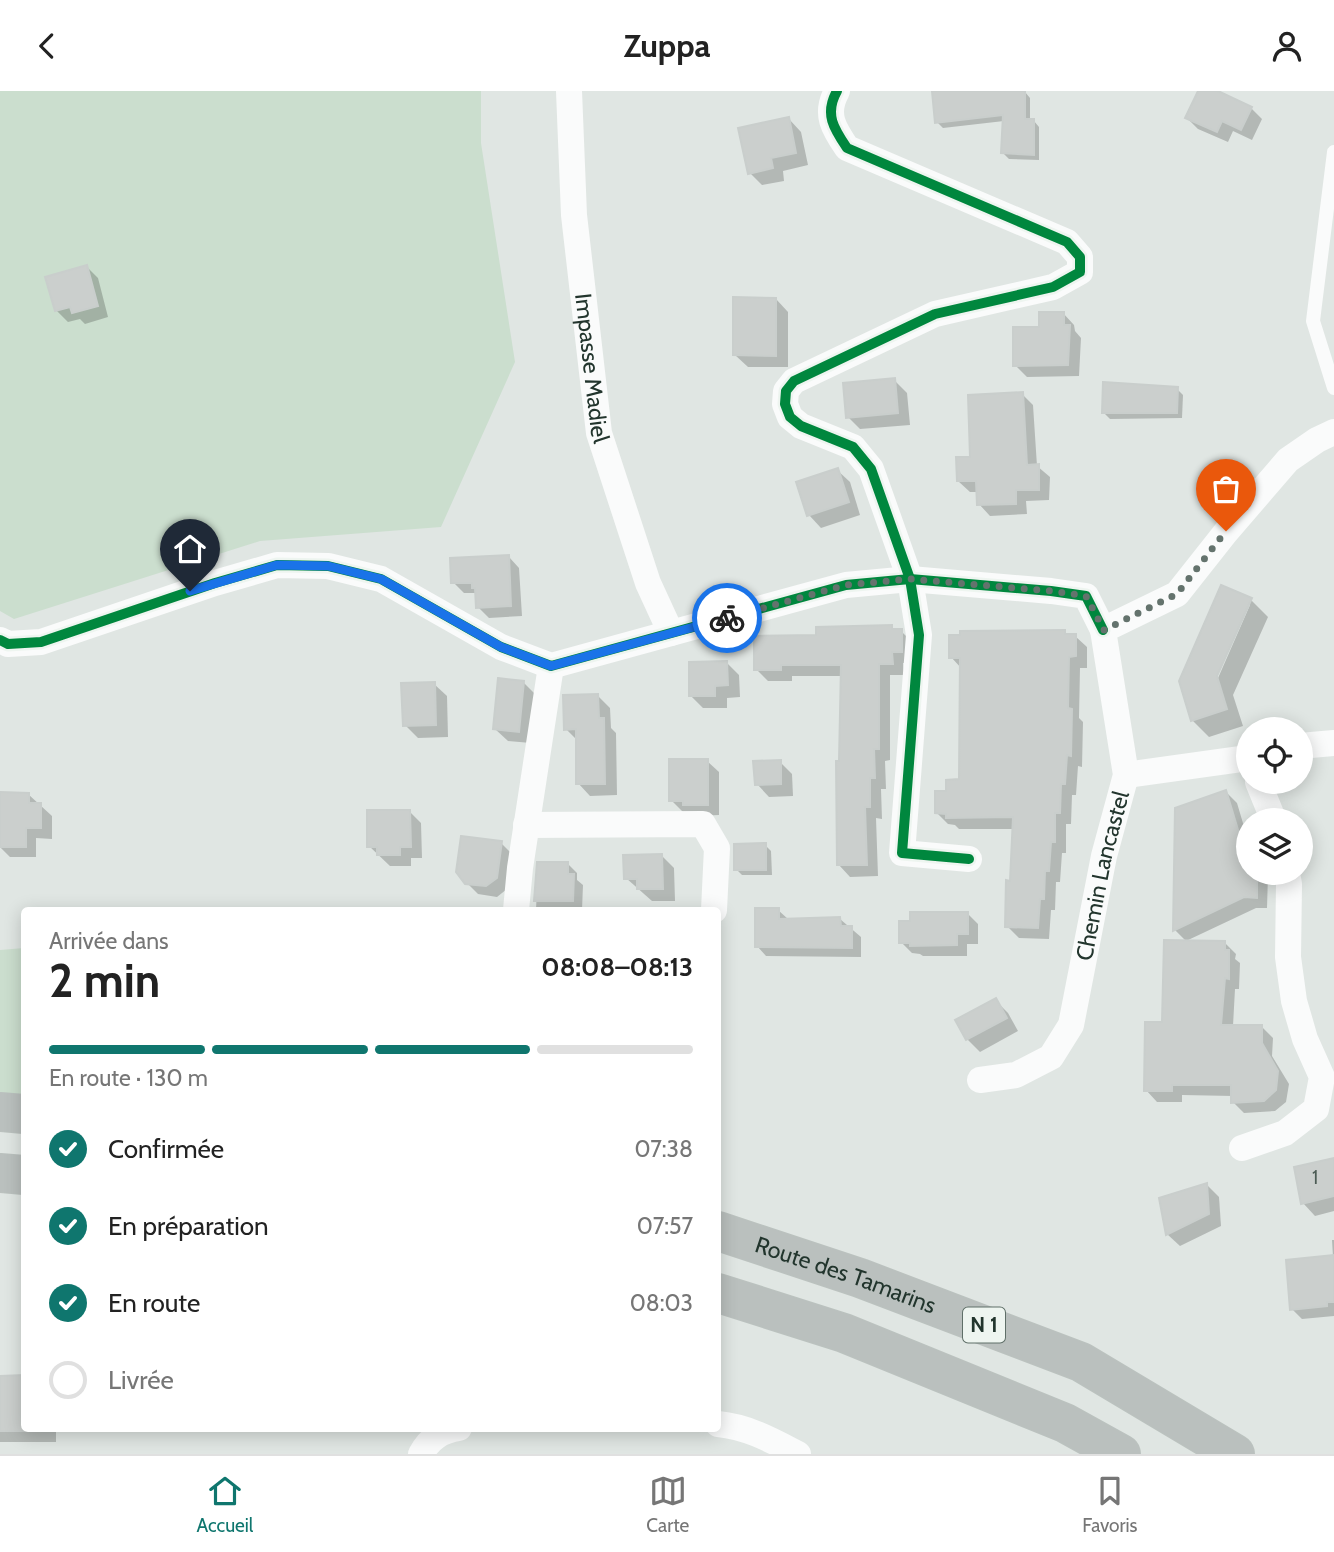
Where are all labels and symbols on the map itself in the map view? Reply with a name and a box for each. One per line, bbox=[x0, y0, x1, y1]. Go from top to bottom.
street label: Impasse Madiel bbox=[569, 292, 615, 447]
pin bbox=[1196, 459, 1256, 531]
pin bbox=[160, 519, 220, 591]
courier bbox=[692, 583, 762, 653]
street label: Chemin Lancastel bbox=[1070, 787, 1135, 963]
house number: 1 bbox=[1312, 1166, 1318, 1189]
street label: Route des Tamarins bbox=[752, 1230, 940, 1320]
road number: N 1 bbox=[963, 1307, 1005, 1343]

